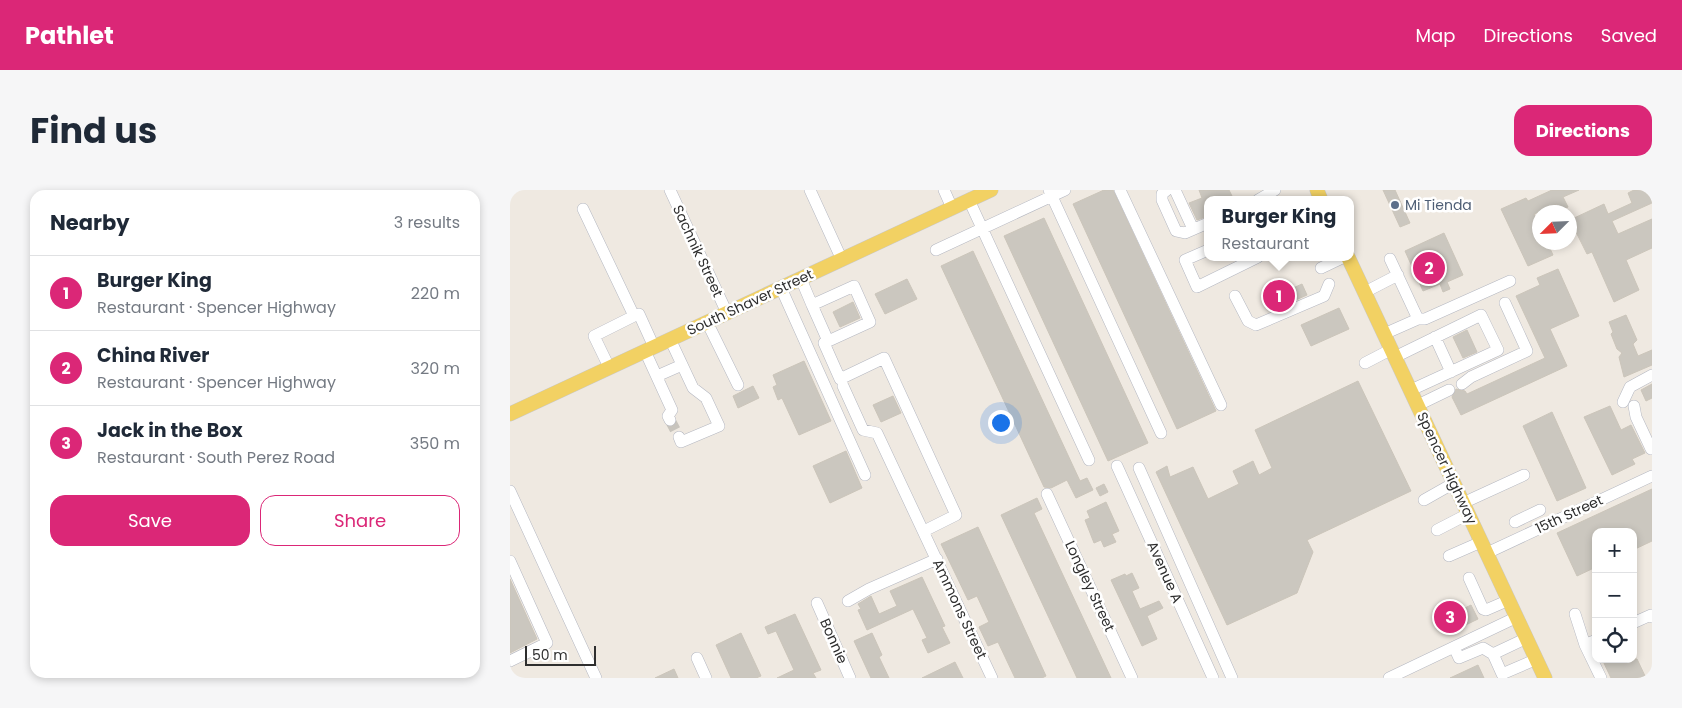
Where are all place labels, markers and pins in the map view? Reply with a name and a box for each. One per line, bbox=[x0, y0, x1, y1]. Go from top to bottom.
place label: Mi Tienda bbox=[1405, 195, 1472, 215]
marker: Mi Tienda bbox=[1389, 199, 1401, 211]
pin: 2 bbox=[1413, 249, 1445, 287]
pin: 1 bbox=[1263, 277, 1295, 315]
pin: 3 bbox=[1434, 598, 1466, 636]

